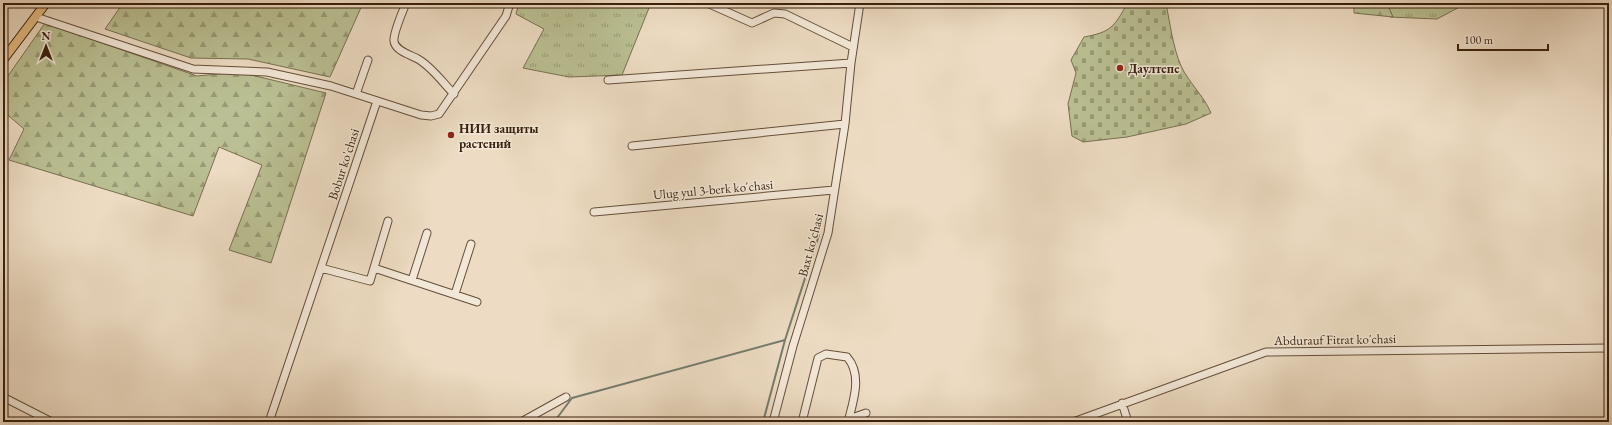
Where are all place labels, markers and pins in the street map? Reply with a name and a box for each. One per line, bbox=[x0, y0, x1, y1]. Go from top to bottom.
place label: Даултепе bbox=[1128, 60, 1180, 77]
marker: Даултепе bbox=[1115, 63, 1125, 73]
place label: НИИ защиты растений bbox=[459, 120, 539, 152]
marker: НИИ защиты растений bbox=[446, 130, 456, 140]

